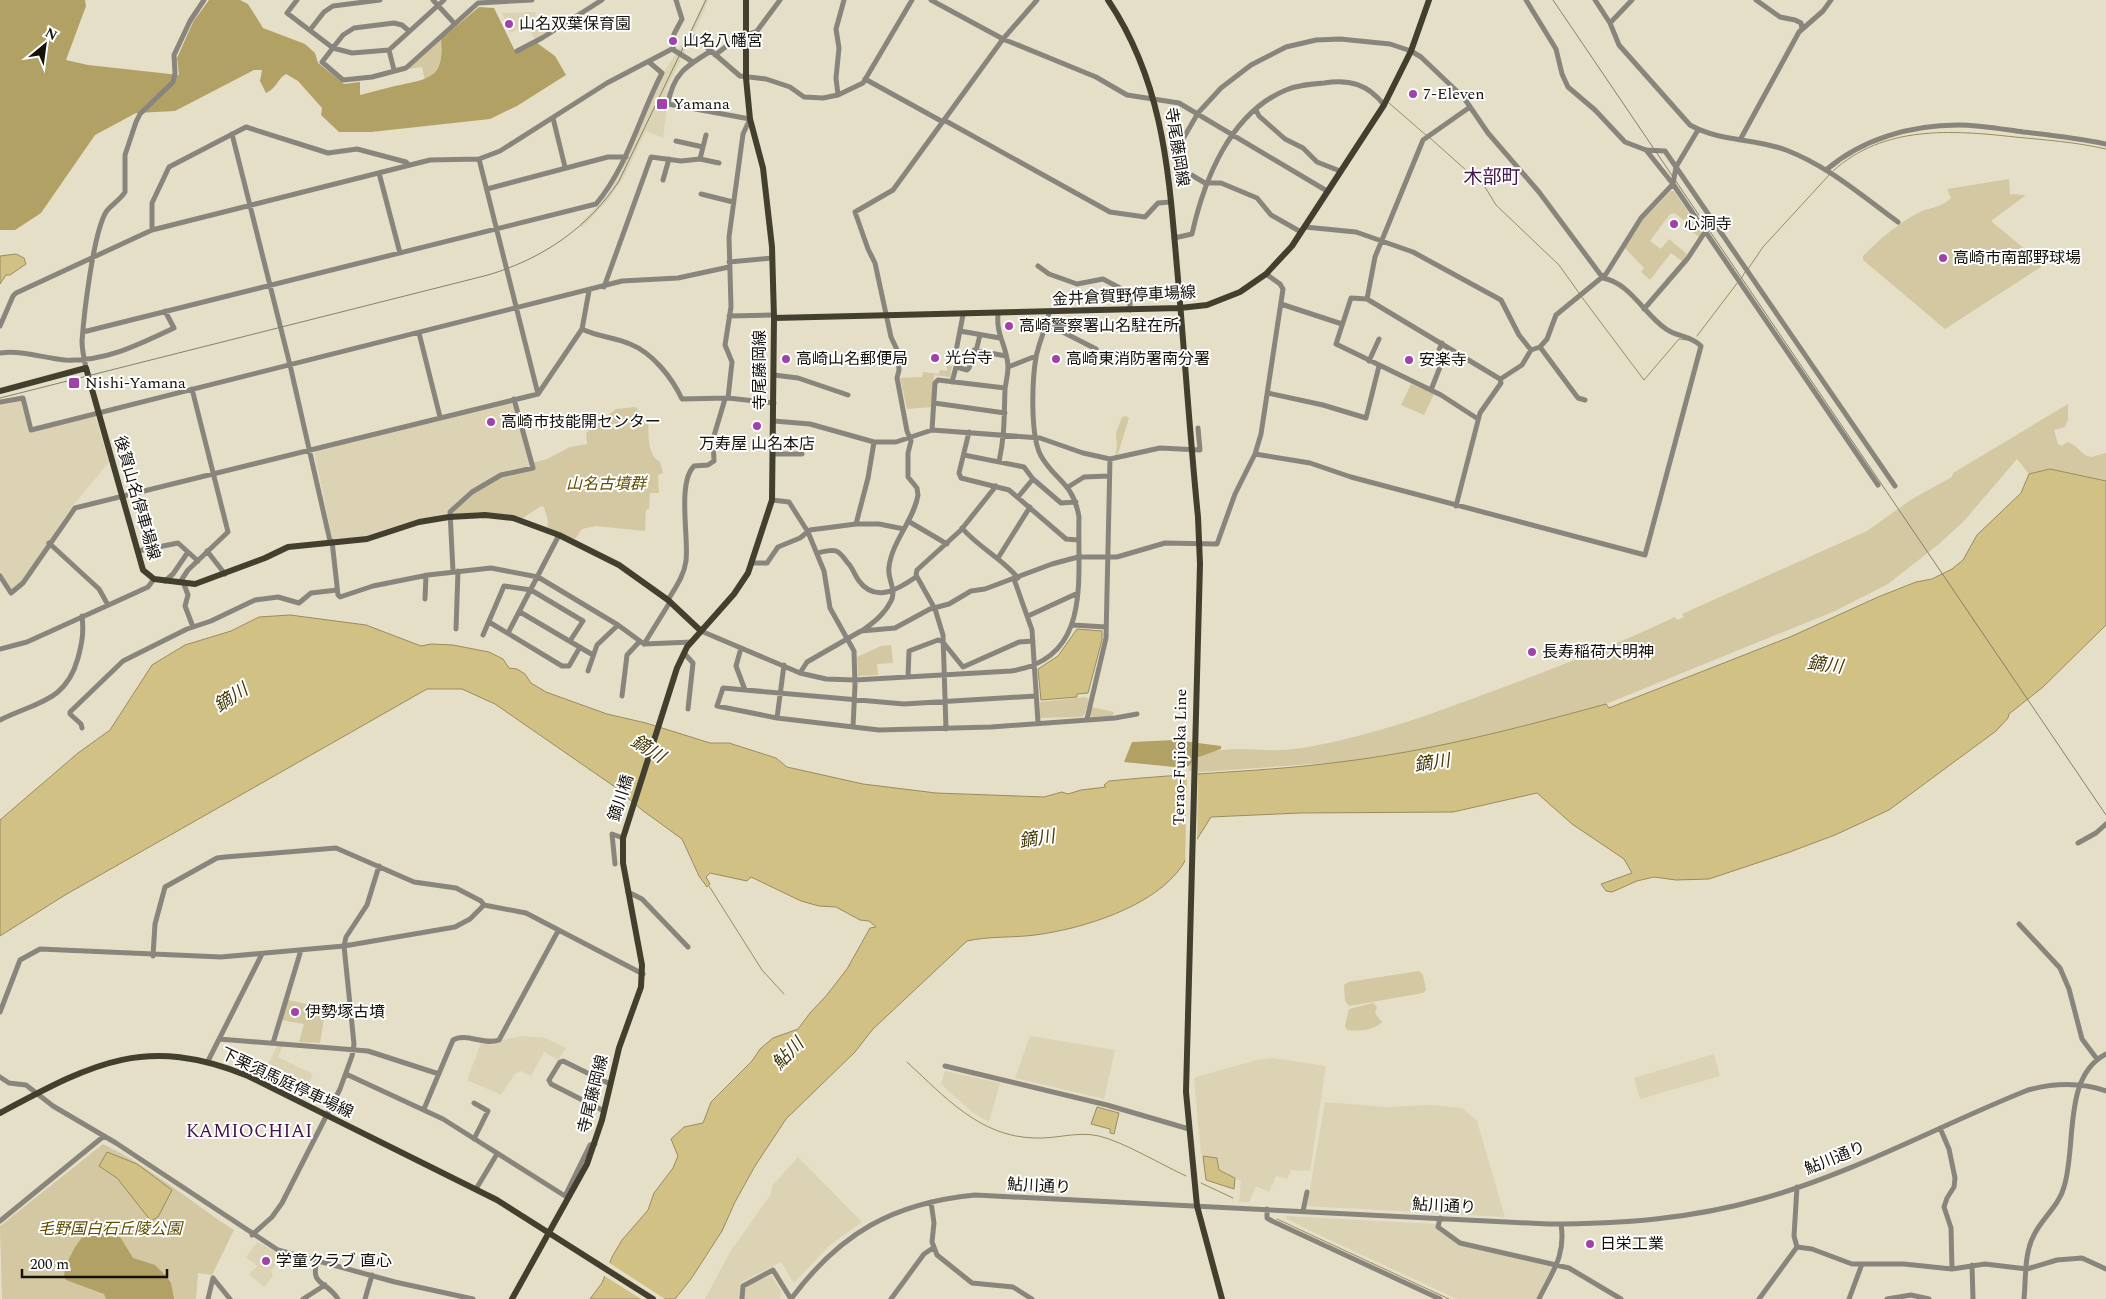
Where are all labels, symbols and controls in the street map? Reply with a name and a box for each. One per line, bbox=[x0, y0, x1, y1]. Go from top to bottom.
place label: 山名双葉保育園 bbox=[519, 12, 631, 36]
marker: 山名双葉保育園 bbox=[503, 18, 515, 30]
north arrow bbox=[20, 20, 70, 70]
text: N bbox=[41, 22, 61, 46]
place label: 山名八幡宮 bbox=[683, 29, 763, 53]
marker: 山名八幡宮 bbox=[667, 35, 679, 47]
place label: 7-Eleven bbox=[1423, 82, 1485, 106]
marker: 7-Eleven bbox=[1407, 88, 1419, 100]
place label: Yamana bbox=[673, 92, 730, 116]
marker: Yamana bbox=[655, 97, 669, 111]
street label: 寺尾藤岡線 bbox=[1159, 106, 1195, 188]
district label: 木部町 bbox=[1463, 163, 1521, 192]
place label: 心洞寺 bbox=[1684, 212, 1732, 236]
marker: 心洞寺 bbox=[1668, 218, 1680, 230]
place label: 高崎市南部野球場 bbox=[1953, 246, 2081, 270]
marker: 高崎市南部野球場 bbox=[1937, 252, 1949, 264]
street label: 金井倉賀野停車場線 bbox=[1051, 280, 1197, 312]
place label: 高崎警察署山名駐在所 bbox=[1019, 314, 1179, 338]
marker: 高崎警察署山名駐在所 bbox=[1003, 320, 1015, 332]
street label: 寺尾藤岡線 bbox=[748, 330, 772, 410]
place label: 光台寺 bbox=[945, 346, 993, 370]
place label: 高崎山名郵便局 bbox=[796, 347, 908, 371]
place label: 高崎東消防署南分署 bbox=[1066, 347, 1210, 371]
place label: 安楽寺 bbox=[1419, 348, 1467, 372]
marker: 光台寺 bbox=[929, 352, 941, 364]
marker: 高崎山名郵便局 bbox=[780, 353, 792, 365]
marker: 高崎東消防署南分署 bbox=[1050, 353, 1062, 365]
marker: 安楽寺 bbox=[1403, 354, 1415, 366]
place label: Nishi-Yamana bbox=[85, 371, 186, 395]
marker: Nishi-Yamana bbox=[67, 376, 81, 390]
place label: 高崎市技能開センター bbox=[501, 410, 661, 434]
marker: 高崎市技能開センター bbox=[485, 416, 497, 428]
marker: 万寿屋 山名本店 bbox=[751, 420, 763, 432]
place label: 万寿屋 山名本店 bbox=[699, 432, 815, 456]
street label: 後賀山名停車場線 bbox=[108, 433, 166, 563]
park label: 山名古墳群 bbox=[566, 472, 649, 496]
place label: 長寿稲荷大明神 bbox=[1542, 640, 1654, 664]
marker: 長寿稲荷大明神 bbox=[1526, 646, 1538, 658]
water label: 鏑川 bbox=[1805, 649, 1846, 681]
water label: 鏑川 bbox=[209, 676, 255, 719]
street label: Terao-Fujioka Line bbox=[1167, 688, 1193, 826]
water label: 鏑川 bbox=[626, 728, 672, 771]
water label: 鏑川 bbox=[1412, 747, 1454, 779]
street label: 鏑川橋 bbox=[602, 771, 640, 825]
water label: 鏑川 bbox=[1017, 823, 1059, 855]
place label: 伊勢塚古墳 bbox=[305, 1000, 385, 1024]
marker: 伊勢塚古墳 bbox=[289, 1006, 301, 1018]
water label: 鮎川 bbox=[766, 1030, 812, 1076]
street label: 下栗須馬庭停車場線 bbox=[217, 1042, 357, 1124]
street label: 寺尾藤岡線 bbox=[572, 1052, 614, 1136]
district label: KAMIOCHIAI bbox=[186, 1117, 312, 1146]
street label: 鮎川通り bbox=[1801, 1135, 1869, 1181]
street label: 鮎川通り bbox=[1006, 1172, 1072, 1200]
street label: 鮎川通り bbox=[1411, 1192, 1477, 1220]
park label: 毛野国白石丘陵公園 bbox=[38, 1217, 184, 1241]
place label: 日栄工業 bbox=[1600, 1232, 1664, 1256]
marker: 日栄工業 bbox=[1584, 1238, 1596, 1250]
scale bar bbox=[22, 1246, 168, 1278]
place label: 学童クラブ 直心 bbox=[276, 1249, 392, 1273]
text: 200 m bbox=[30, 1253, 69, 1276]
marker: 学童クラブ 直心 bbox=[260, 1255, 272, 1267]

